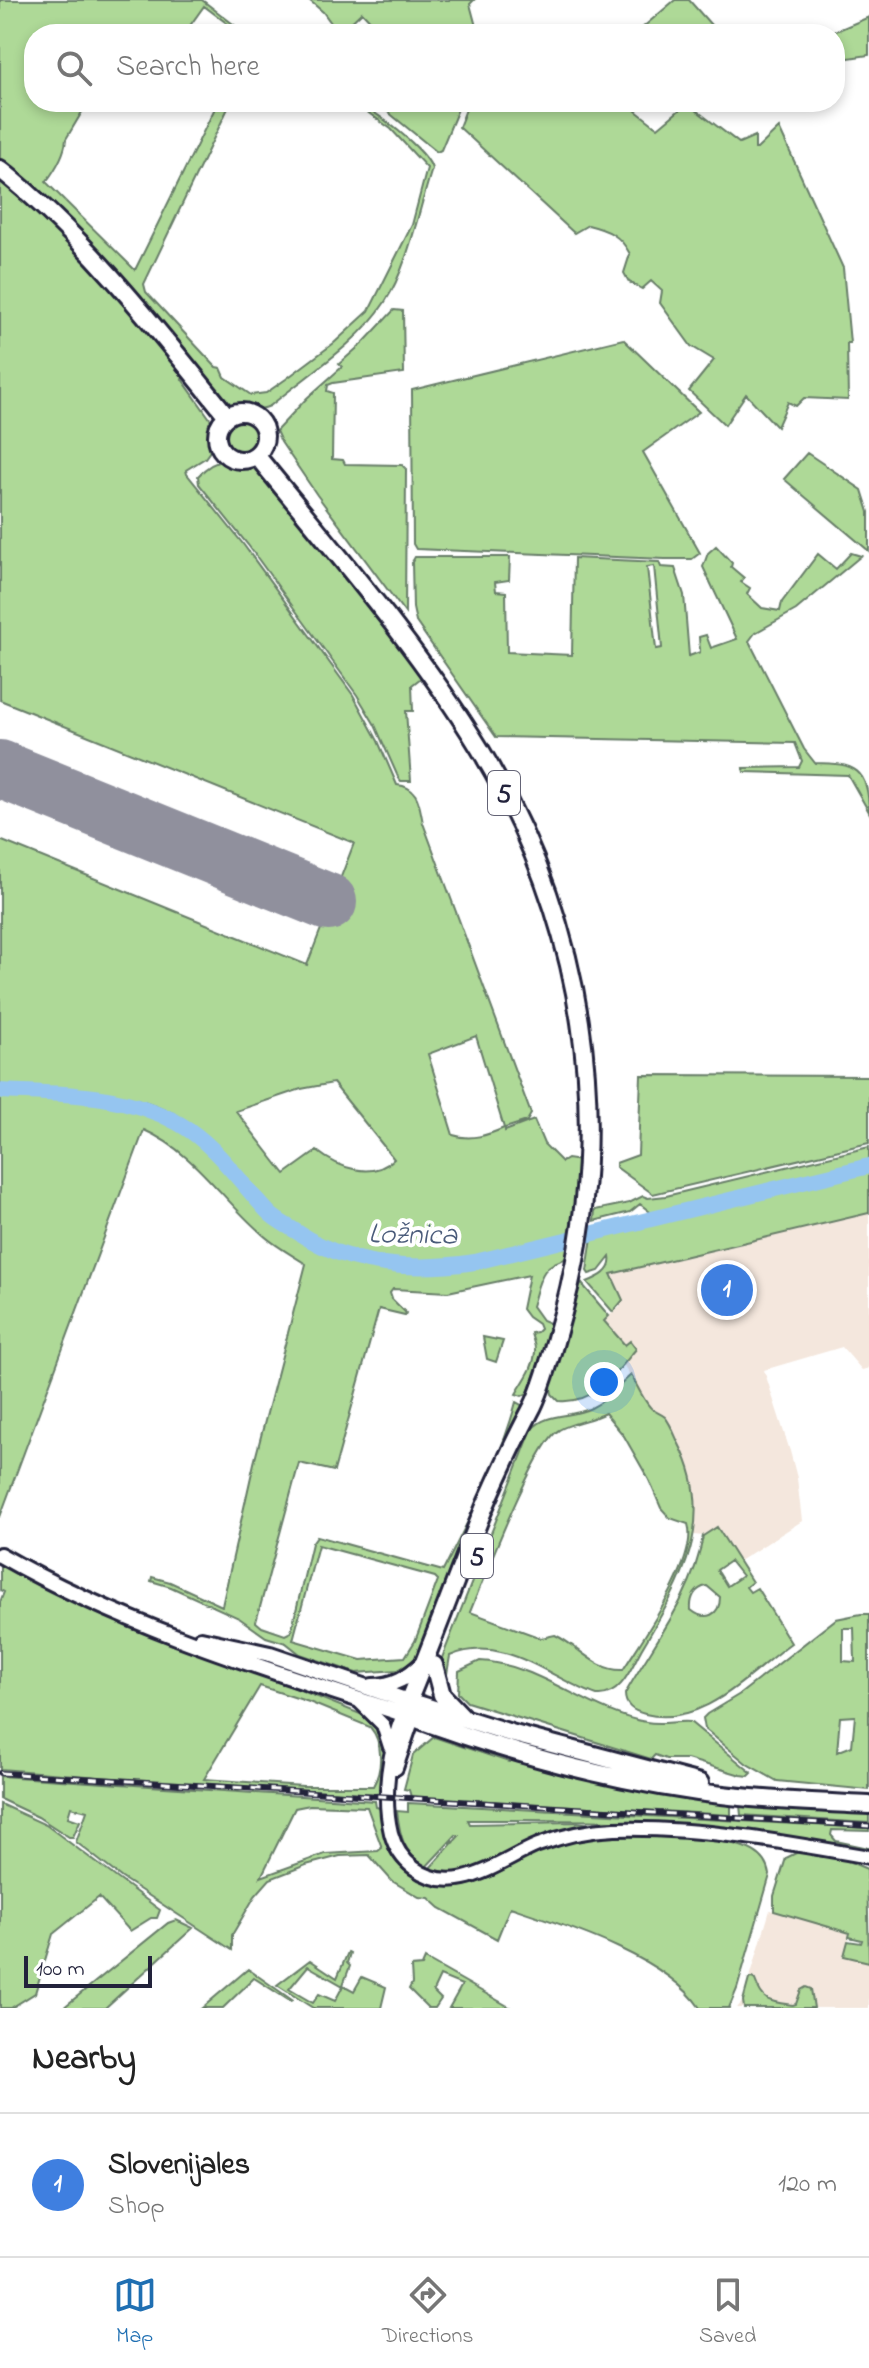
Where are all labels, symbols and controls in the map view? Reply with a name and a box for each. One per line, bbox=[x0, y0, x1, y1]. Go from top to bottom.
search box bbox=[24, 24, 845, 112]
icon: search bbox=[52, 46, 96, 90]
text: Search here bbox=[116, 46, 260, 90]
road number: 5 bbox=[488, 771, 520, 815]
water label: Ložnica bbox=[368, 1213, 459, 1259]
pin: 1 bbox=[701, 1260, 753, 1320]
your location bbox=[584, 1362, 624, 1402]
road number: 5 bbox=[461, 1534, 493, 1578]
scale bar bbox=[24, 1952, 152, 1988]
text: 100 m bbox=[36, 1954, 85, 1986]
text: Nearby bbox=[32, 2035, 136, 2085]
text: Slovenijales bbox=[108, 2144, 250, 2188]
text: 1 bbox=[54, 2166, 62, 2204]
text: 120 m bbox=[778, 2166, 837, 2204]
text: Shop bbox=[108, 2188, 165, 2226]
tab: Map bbox=[113, 2273, 157, 2353]
tab: Directions bbox=[382, 2273, 474, 2353]
tab: Saved bbox=[699, 2273, 756, 2353]

